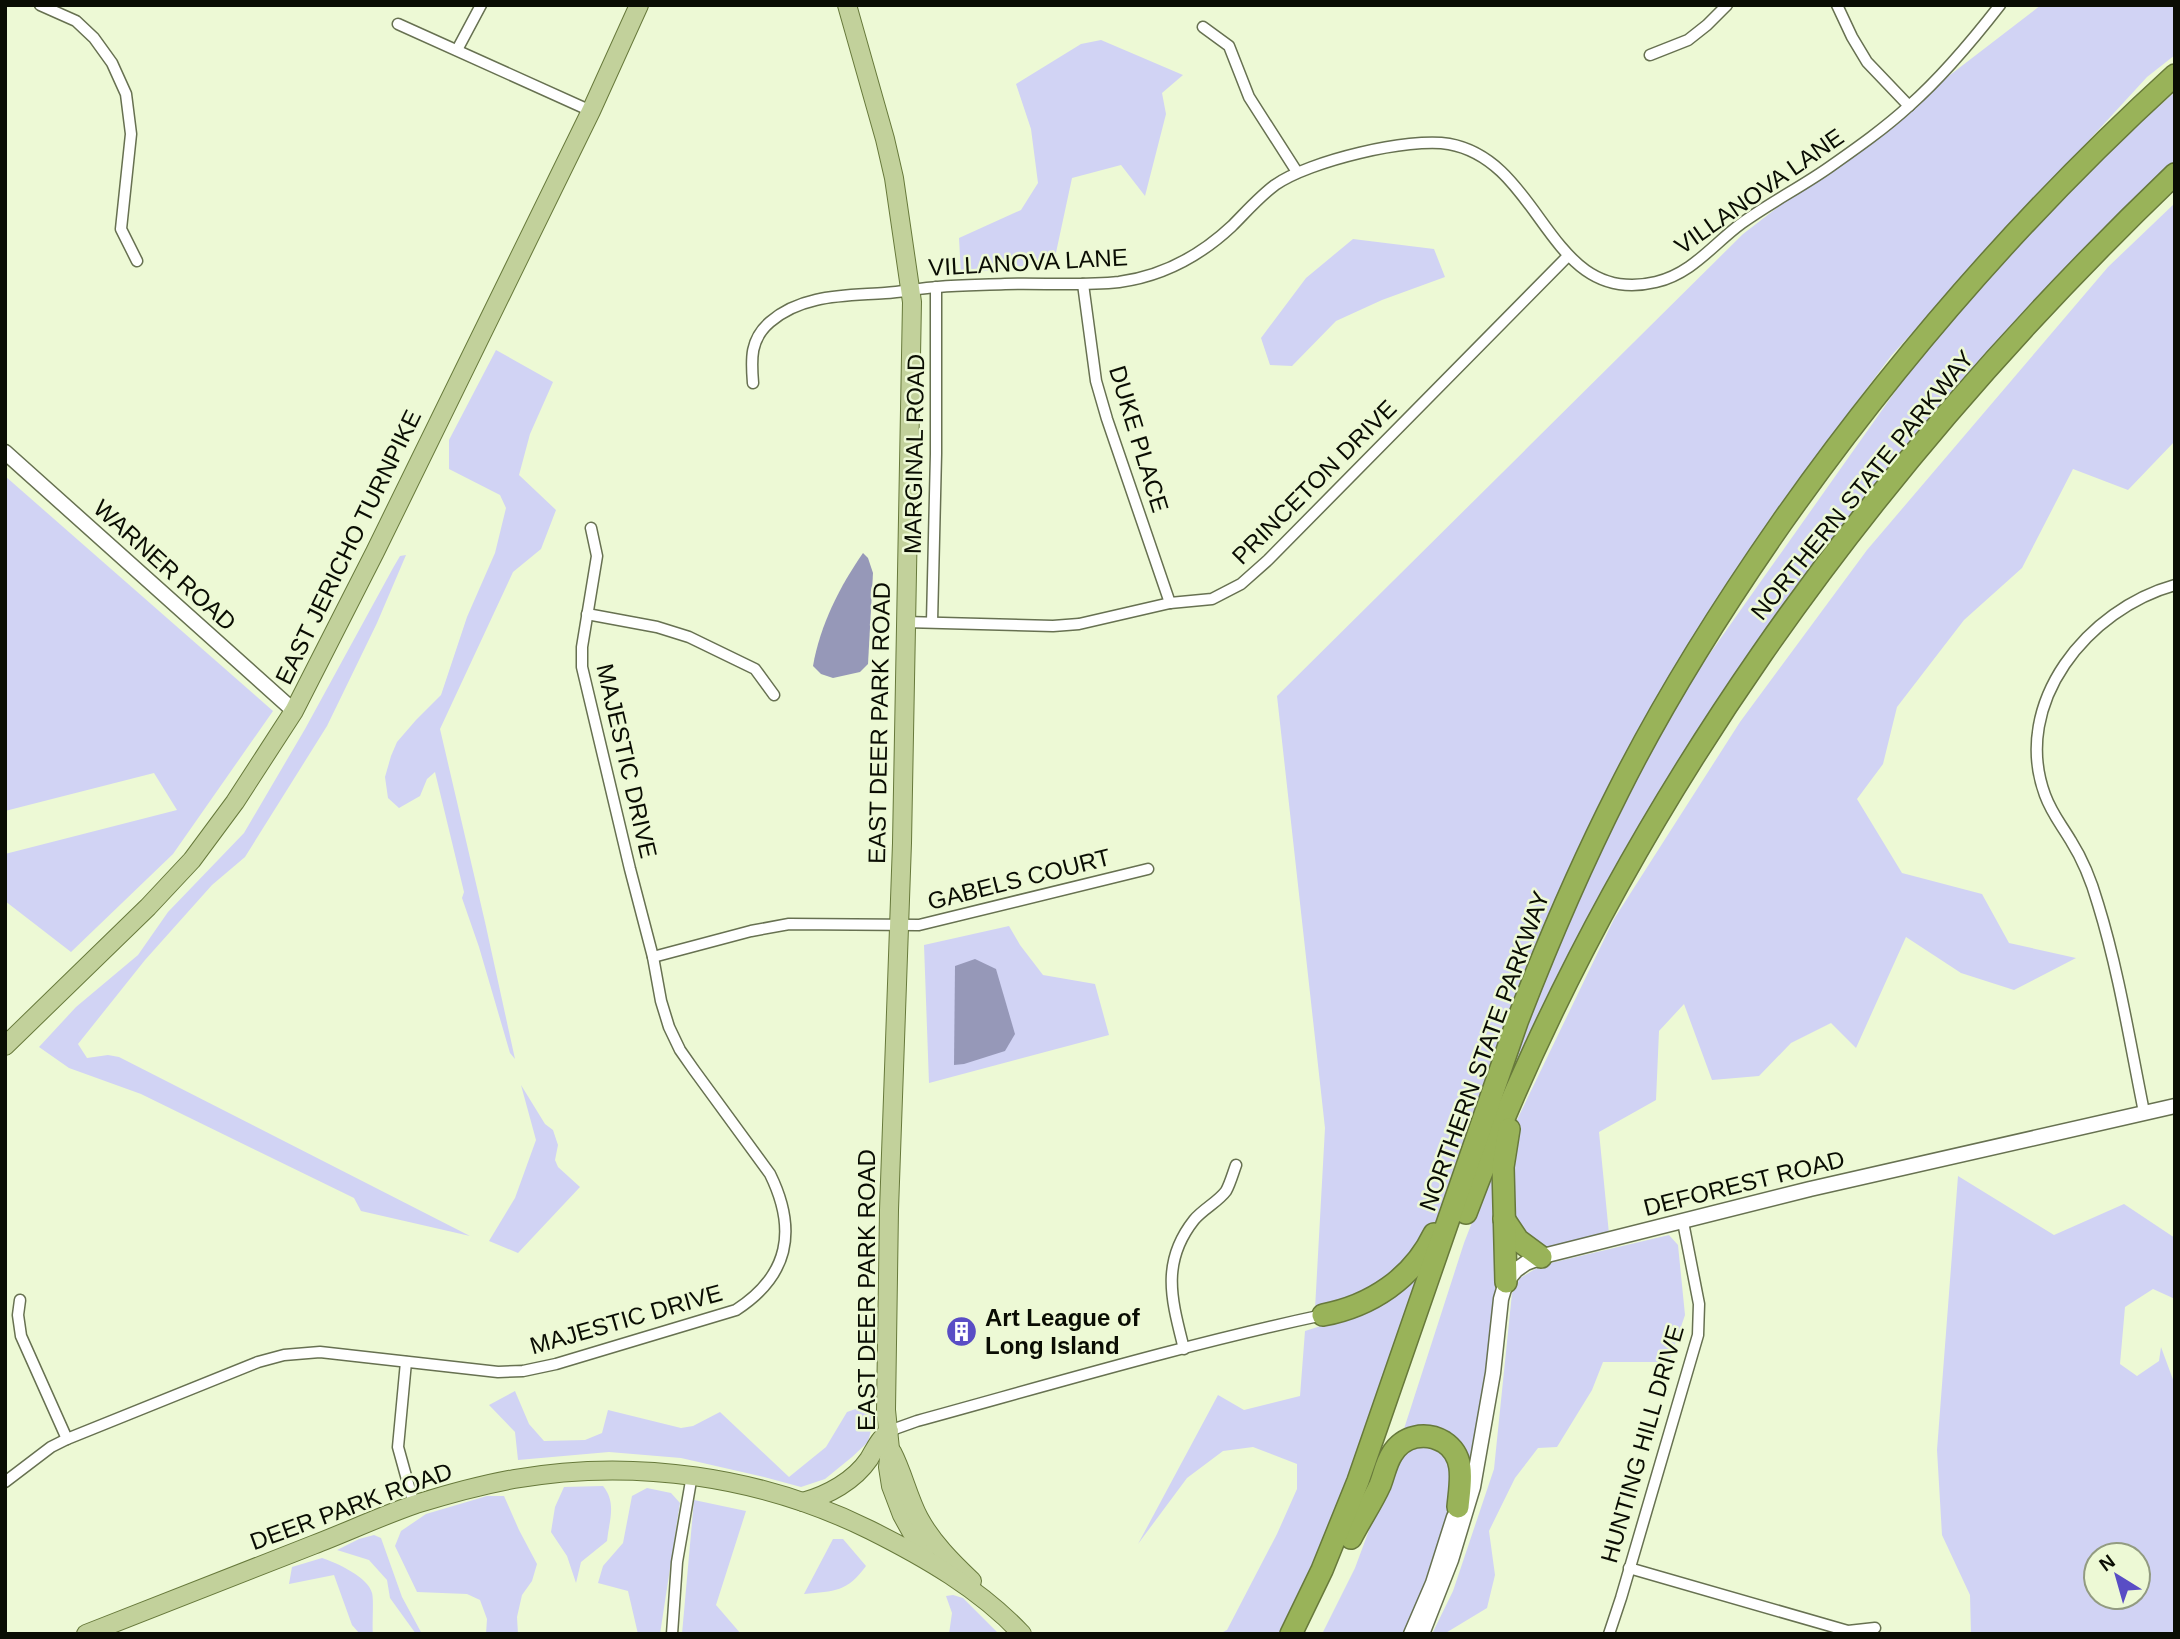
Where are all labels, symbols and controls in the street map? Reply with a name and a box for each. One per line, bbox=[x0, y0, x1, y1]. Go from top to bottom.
street label: VILLANOVA LANE bbox=[1669, 123, 1849, 259]
street label: VILLANOVA LANE bbox=[928, 243, 1128, 281]
street label: NORTHERN STATE PARKWAY bbox=[1745, 345, 1979, 625]
street label: MARGINAL ROAD bbox=[899, 354, 929, 554]
street label: DUKE PLACE bbox=[1104, 362, 1174, 516]
street label: PRINCETON DRIVE bbox=[1226, 394, 1402, 570]
street label: EAST JERICHO TURNPIKE bbox=[270, 405, 426, 689]
street label: WARNER ROAD bbox=[88, 494, 242, 636]
street label: EAST DEER PARK ROAD bbox=[863, 582, 895, 864]
street label: MAJESTIC DRIVE bbox=[591, 661, 663, 861]
street label: GABELS COURT bbox=[925, 843, 1114, 915]
street label: NORTHERN STATE PARKWAY bbox=[1413, 887, 1555, 1215]
street label: DEFOREST ROAD bbox=[1641, 1145, 1847, 1221]
street label: EAST DEER PARK ROAD bbox=[853, 1149, 880, 1431]
street label: MAJESTIC DRIVE bbox=[527, 1279, 725, 1359]
place label: Art League of Long Island bbox=[985, 1304, 1141, 1359]
building icon: Art League of Long Island bbox=[945, 1314, 979, 1348]
street label: HUNTING HILL DRIVE bbox=[1595, 1322, 1689, 1566]
street label: DEER PARK ROAD bbox=[246, 1457, 456, 1555]
north arrow bbox=[2082, 1541, 2152, 1611]
text: N bbox=[2095, 1550, 2119, 1575]

